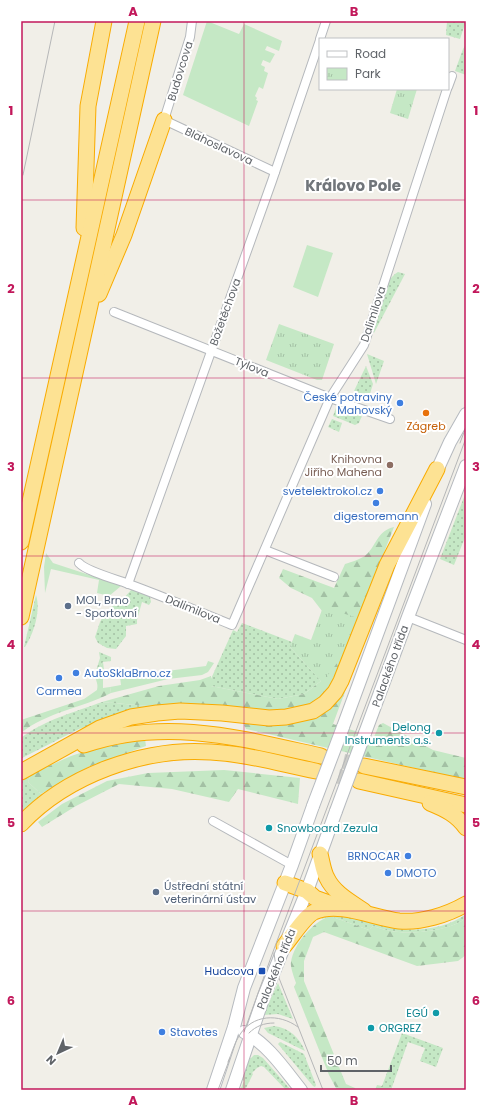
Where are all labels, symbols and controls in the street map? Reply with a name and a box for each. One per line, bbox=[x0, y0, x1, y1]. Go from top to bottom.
text: A bbox=[128, 2, 138, 21]
text: B bbox=[350, 2, 359, 21]
legend bbox=[319, 38, 449, 90]
street label: Budovcova bbox=[163, 39, 197, 103]
text: Road bbox=[355, 45, 386, 62]
text: Park bbox=[355, 65, 382, 82]
text: 1 bbox=[9, 101, 13, 120]
text: 1 bbox=[474, 101, 478, 120]
street label: Blahoslavova bbox=[182, 123, 256, 169]
district label: Královo Pole bbox=[305, 175, 401, 196]
street label: Božetěchova bbox=[205, 276, 245, 348]
text: 2 bbox=[7, 279, 15, 298]
text: 2 bbox=[472, 279, 480, 298]
street label: Dalimilova bbox=[356, 284, 390, 344]
street label: Tylova bbox=[233, 353, 271, 381]
place label: České potraviny Mahovský bbox=[303, 389, 393, 418]
marker: České potraviny Mahovský bbox=[395, 398, 405, 408]
marker: Zágreb bbox=[421, 408, 431, 418]
place label: Zágreb bbox=[406, 418, 446, 434]
place label: Knihovna Jiřího Mahena bbox=[304, 451, 382, 480]
text: 3 bbox=[7, 457, 15, 476]
text: 3 bbox=[472, 457, 480, 476]
marker: Knihovna Jiřího Mahena bbox=[385, 460, 395, 470]
place label: svetelektrokol.cz bbox=[283, 483, 372, 499]
marker: svetelektrokol.cz bbox=[375, 486, 385, 496]
marker: digestoremann bbox=[371, 498, 381, 508]
place label: digestoremann bbox=[334, 508, 418, 524]
street label: Dalimilova bbox=[163, 591, 223, 627]
place label: MOL, Brno - Sportovní bbox=[76, 592, 137, 621]
marker: MOL, Brno - Sportovní bbox=[63, 601, 73, 611]
street label: Palackého třída bbox=[368, 623, 412, 709]
text: 4 bbox=[7, 635, 16, 654]
text: 4 bbox=[472, 635, 481, 654]
place label: AutoSklaBrno.cz bbox=[84, 665, 171, 681]
marker: AutoSklaBrno.cz bbox=[71, 668, 81, 678]
marker: Carmea bbox=[54, 673, 64, 683]
place label: Carmea bbox=[36, 683, 82, 699]
place label: Delong Instruments a.s. bbox=[345, 719, 431, 748]
marker: Delong Instruments a.s. bbox=[434, 728, 444, 738]
text: 5 bbox=[7, 813, 15, 832]
text: 5 bbox=[472, 813, 480, 832]
place label: Snowboard Zezula bbox=[277, 820, 378, 836]
marker: Snowboard Zezula bbox=[264, 823, 274, 833]
place label: BRNOCAR bbox=[348, 848, 400, 864]
marker: BRNOCAR bbox=[403, 851, 413, 861]
place label: DMOTO bbox=[396, 865, 437, 881]
marker: DMOTO bbox=[383, 868, 393, 878]
place label: Ústřední státní veterinární ústav bbox=[164, 878, 257, 907]
marker: Ústřední státní veterinární ústav bbox=[151, 887, 161, 897]
street label: Palackého třída bbox=[253, 926, 299, 1012]
place label: Hudcova bbox=[205, 963, 254, 979]
marker: Hudcova bbox=[257, 966, 267, 976]
text: 6 bbox=[7, 991, 15, 1010]
text: 6 bbox=[472, 991, 480, 1010]
place label: EGÚ bbox=[406, 1005, 428, 1021]
marker: EGÚ bbox=[431, 1008, 441, 1018]
place label: ORGREZ bbox=[379, 1020, 421, 1036]
marker: ORGREZ bbox=[366, 1023, 376, 1033]
place label: Stavotes bbox=[170, 1024, 218, 1040]
marker: Stavotes bbox=[157, 1027, 167, 1037]
north arrow bbox=[38, 1033, 78, 1073]
scale bar bbox=[321, 1047, 391, 1073]
text: N bbox=[43, 1052, 60, 1069]
text: 50 m bbox=[327, 1052, 358, 1069]
text: A bbox=[128, 1091, 138, 1110]
text: B bbox=[350, 1091, 359, 1110]

